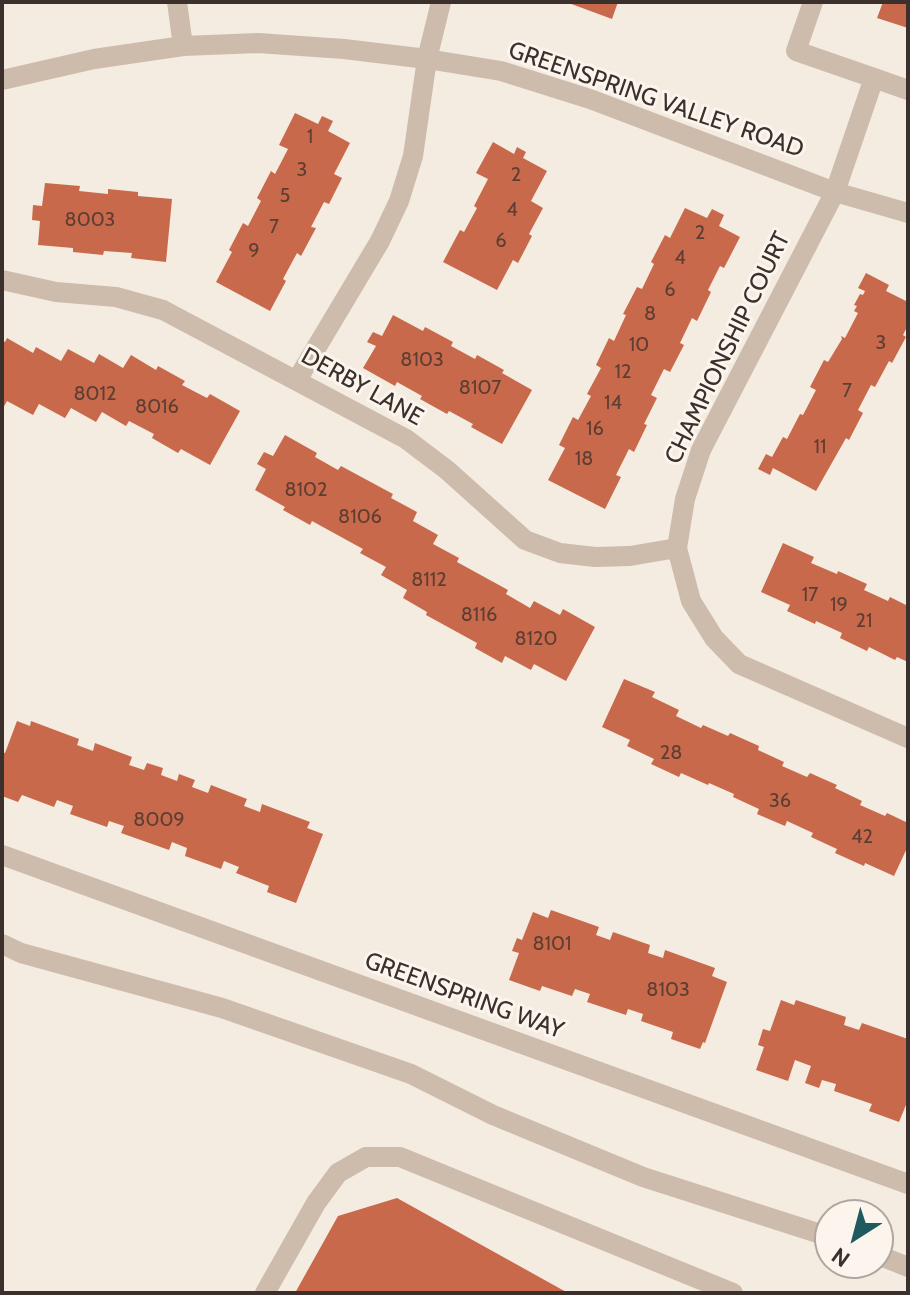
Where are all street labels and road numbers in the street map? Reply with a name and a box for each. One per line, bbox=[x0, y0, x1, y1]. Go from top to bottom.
street label: GREENSPRING VALLEY ROAD bbox=[505, 36, 807, 164]
street label: CHAMPIONSHIP COURT bbox=[659, 227, 797, 469]
street label: DERBY LANE bbox=[296, 342, 428, 432]
street label: GREENSPRING WAY bbox=[361, 947, 567, 1045]

